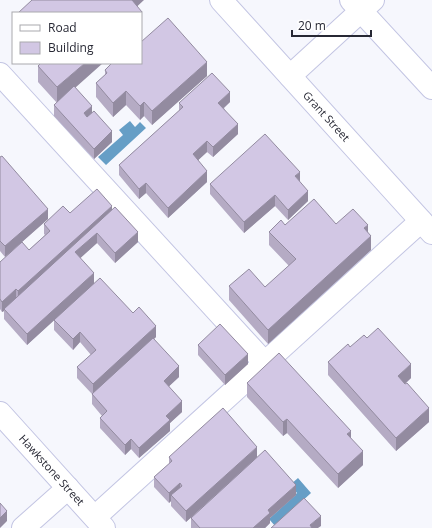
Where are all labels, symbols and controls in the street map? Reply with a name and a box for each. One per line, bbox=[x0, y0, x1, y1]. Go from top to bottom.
legend bbox=[12, 12, 142, 64]
scale bar bbox=[292, 12, 371, 38]
text: 20 m bbox=[298, 17, 326, 34]
text: Road bbox=[48, 19, 77, 36]
text: Building bbox=[48, 39, 94, 56]
street label: Grant Street bbox=[300, 88, 353, 144]
street label: Hawkstone Street bbox=[16, 431, 88, 509]

